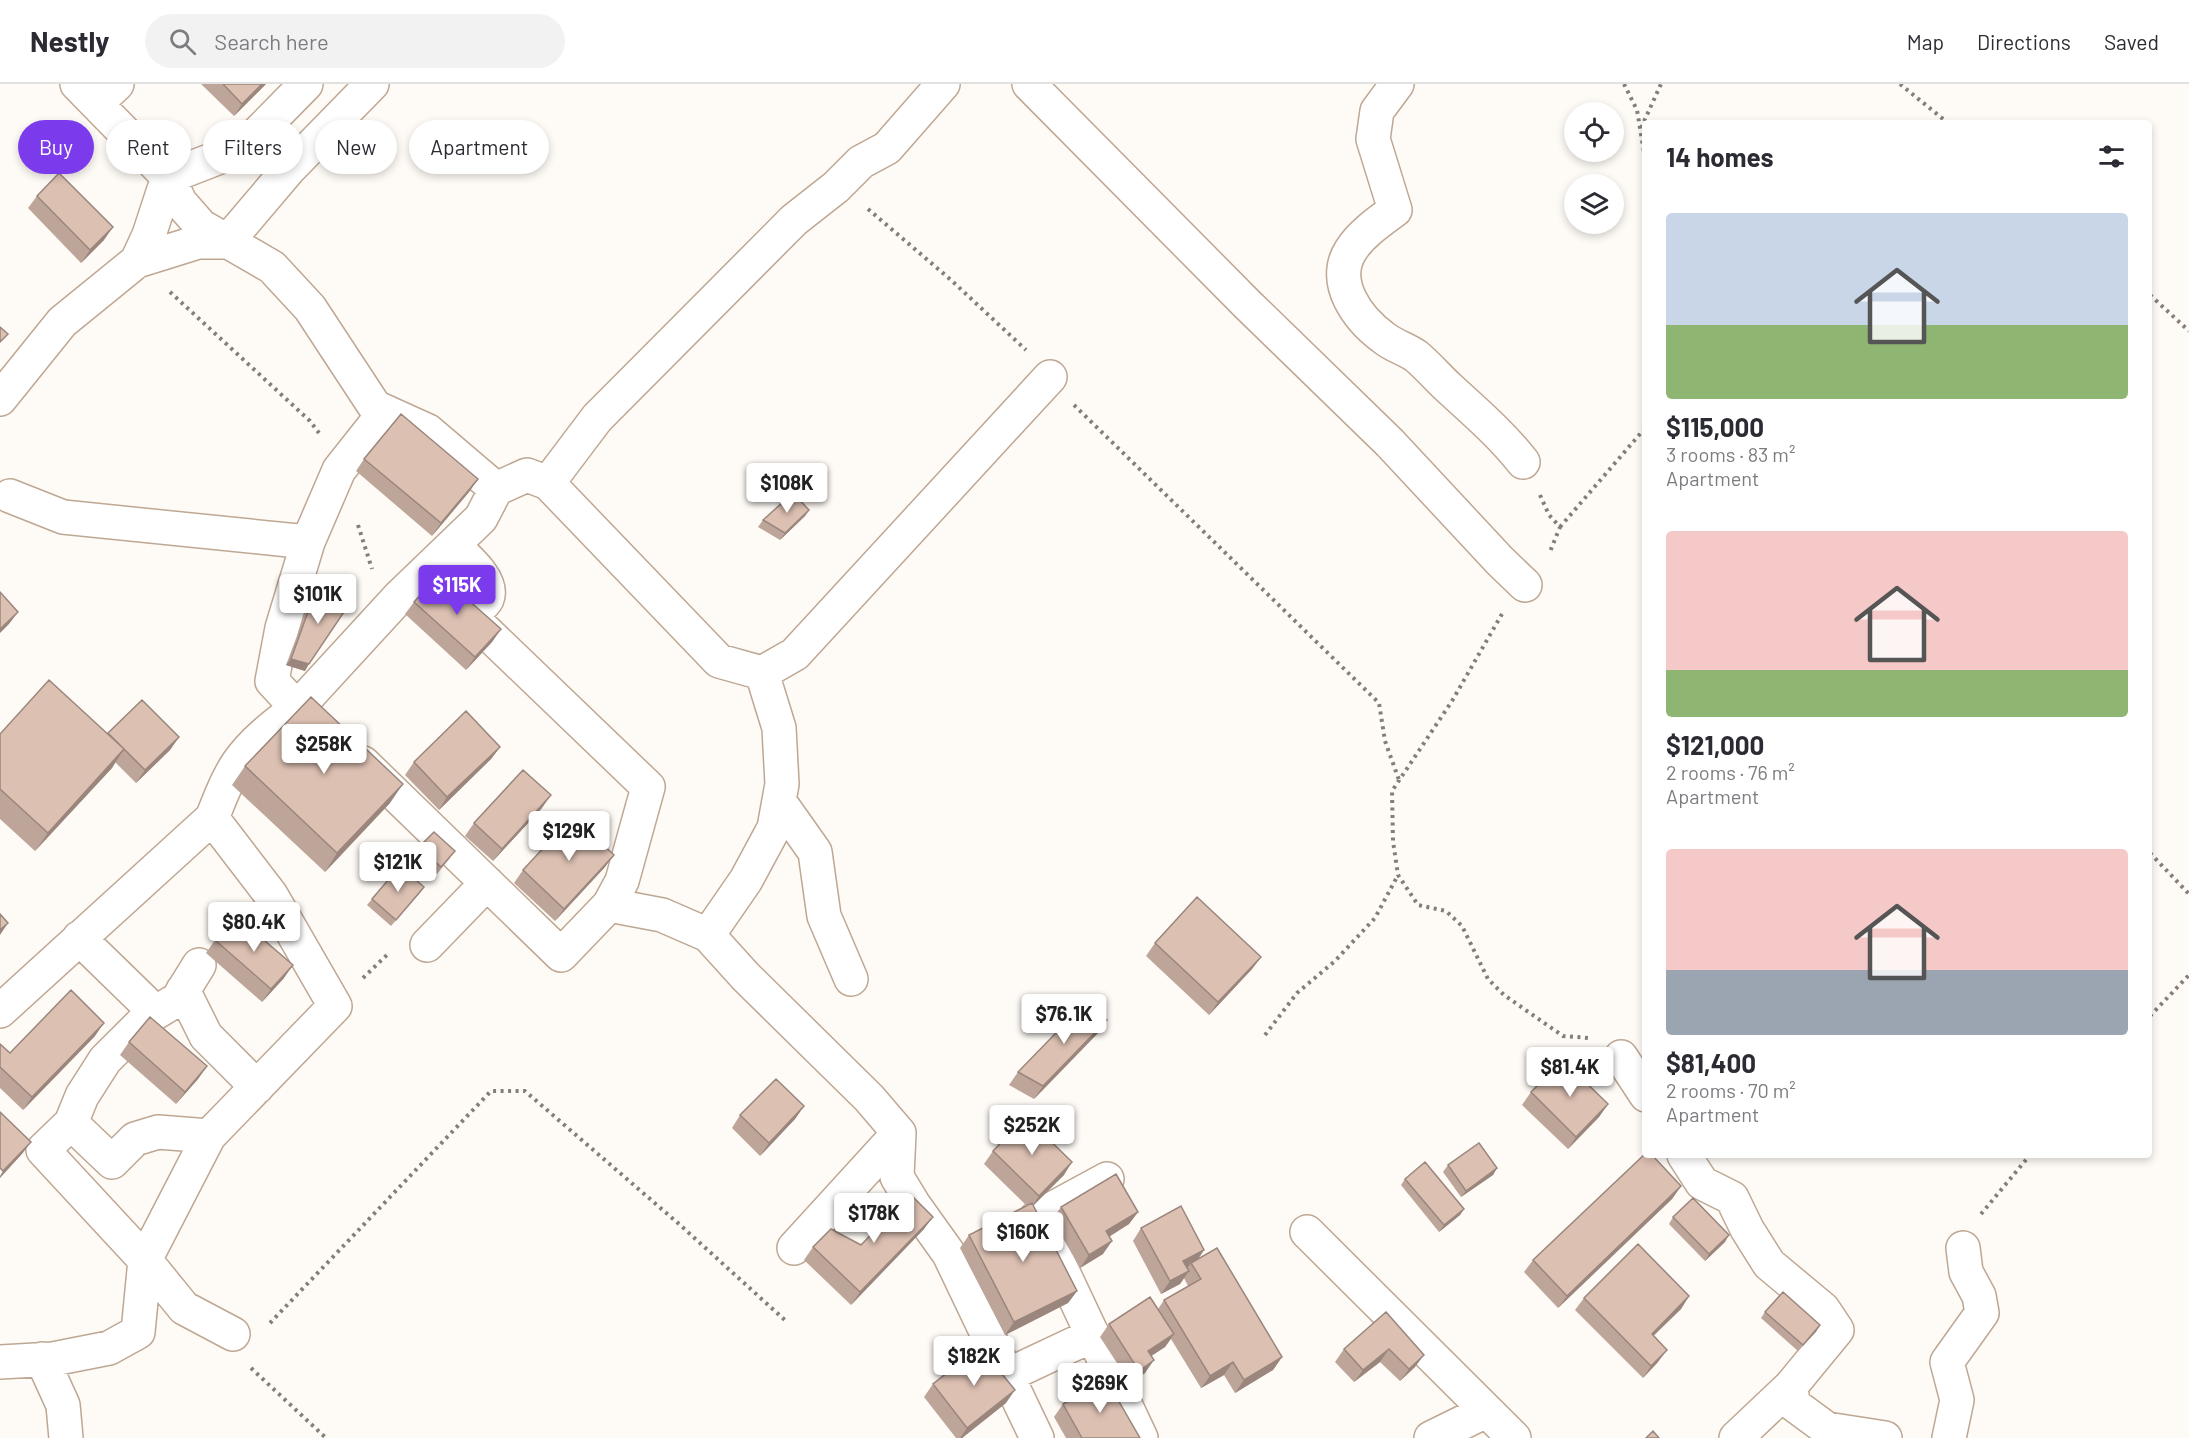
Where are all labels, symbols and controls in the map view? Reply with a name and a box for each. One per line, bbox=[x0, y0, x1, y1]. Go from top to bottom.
search box bbox=[145, 14, 565, 68]
text: Nestly bbox=[30, 24, 109, 58]
icon: search bbox=[166, 25, 199, 58]
text: Search here bbox=[214, 28, 329, 54]
text: Map bbox=[1907, 29, 1944, 54]
text: Directions bbox=[1977, 29, 2071, 54]
text: Saved bbox=[2104, 29, 2159, 54]
map controls bbox=[1564, 102, 1624, 234]
button: locate bbox=[1564, 102, 1624, 162]
chip: Buy bbox=[18, 120, 94, 174]
chip: Rent bbox=[106, 120, 191, 174]
chip: Filters bbox=[203, 120, 303, 174]
chip: New bbox=[315, 120, 397, 174]
chip: Apartment bbox=[409, 120, 549, 174]
icon: filters bbox=[2095, 140, 2128, 173]
text: 14 homes bbox=[1666, 141, 1773, 172]
button: layers bbox=[1564, 174, 1624, 234]
icon: home bbox=[1843, 252, 1951, 360]
text: $115,000 bbox=[1666, 411, 1764, 442]
text: 3 rooms · 83 m² bbox=[1666, 442, 1795, 466]
pin: $108K bbox=[745, 463, 829, 514]
text: Apartment bbox=[1666, 466, 1759, 490]
text: $108K bbox=[760, 470, 814, 494]
pin: $115K bbox=[415, 565, 499, 616]
icon: home bbox=[1843, 570, 1951, 678]
text: $115K bbox=[432, 572, 482, 596]
pin: $101K bbox=[276, 574, 360, 625]
text: $101K bbox=[293, 581, 343, 605]
pin: $258K bbox=[282, 724, 366, 775]
text: $121,000 bbox=[1666, 729, 1764, 760]
text: $258K bbox=[296, 731, 352, 755]
text: 2 rooms · 76 m² bbox=[1666, 760, 1795, 784]
text: Apartment bbox=[1666, 784, 1759, 808]
pin: $129K bbox=[527, 811, 611, 862]
text: $129K bbox=[543, 818, 595, 842]
pin: $121K bbox=[356, 842, 440, 893]
text: $121K bbox=[373, 849, 423, 873]
icon: home bbox=[1843, 888, 1951, 996]
pin: $80.4K bbox=[205, 902, 303, 953]
text: $80.4K bbox=[222, 909, 286, 933]
pin: $76.1K bbox=[1015, 994, 1113, 1045]
text: $76.1K bbox=[1035, 1001, 1093, 1025]
pin: $81.4K bbox=[1521, 1047, 1619, 1098]
text: $81,400 bbox=[1666, 1047, 1756, 1078]
text: $81.4K bbox=[1540, 1054, 1600, 1078]
text: 2 rooms · 70 m² bbox=[1666, 1078, 1796, 1102]
text: Apartment bbox=[1666, 1102, 1759, 1126]
pin: $252K bbox=[990, 1105, 1074, 1156]
text: $252K bbox=[1003, 1112, 1061, 1136]
pin: $178K bbox=[832, 1193, 916, 1244]
text: $178K bbox=[848, 1200, 900, 1224]
pin: $160K bbox=[981, 1212, 1065, 1263]
text: $160K bbox=[996, 1219, 1050, 1243]
pin: $182K bbox=[932, 1336, 1016, 1387]
text: $182K bbox=[947, 1343, 1001, 1367]
pin: $269K bbox=[1058, 1363, 1142, 1414]
text: $269K bbox=[1072, 1370, 1128, 1394]

